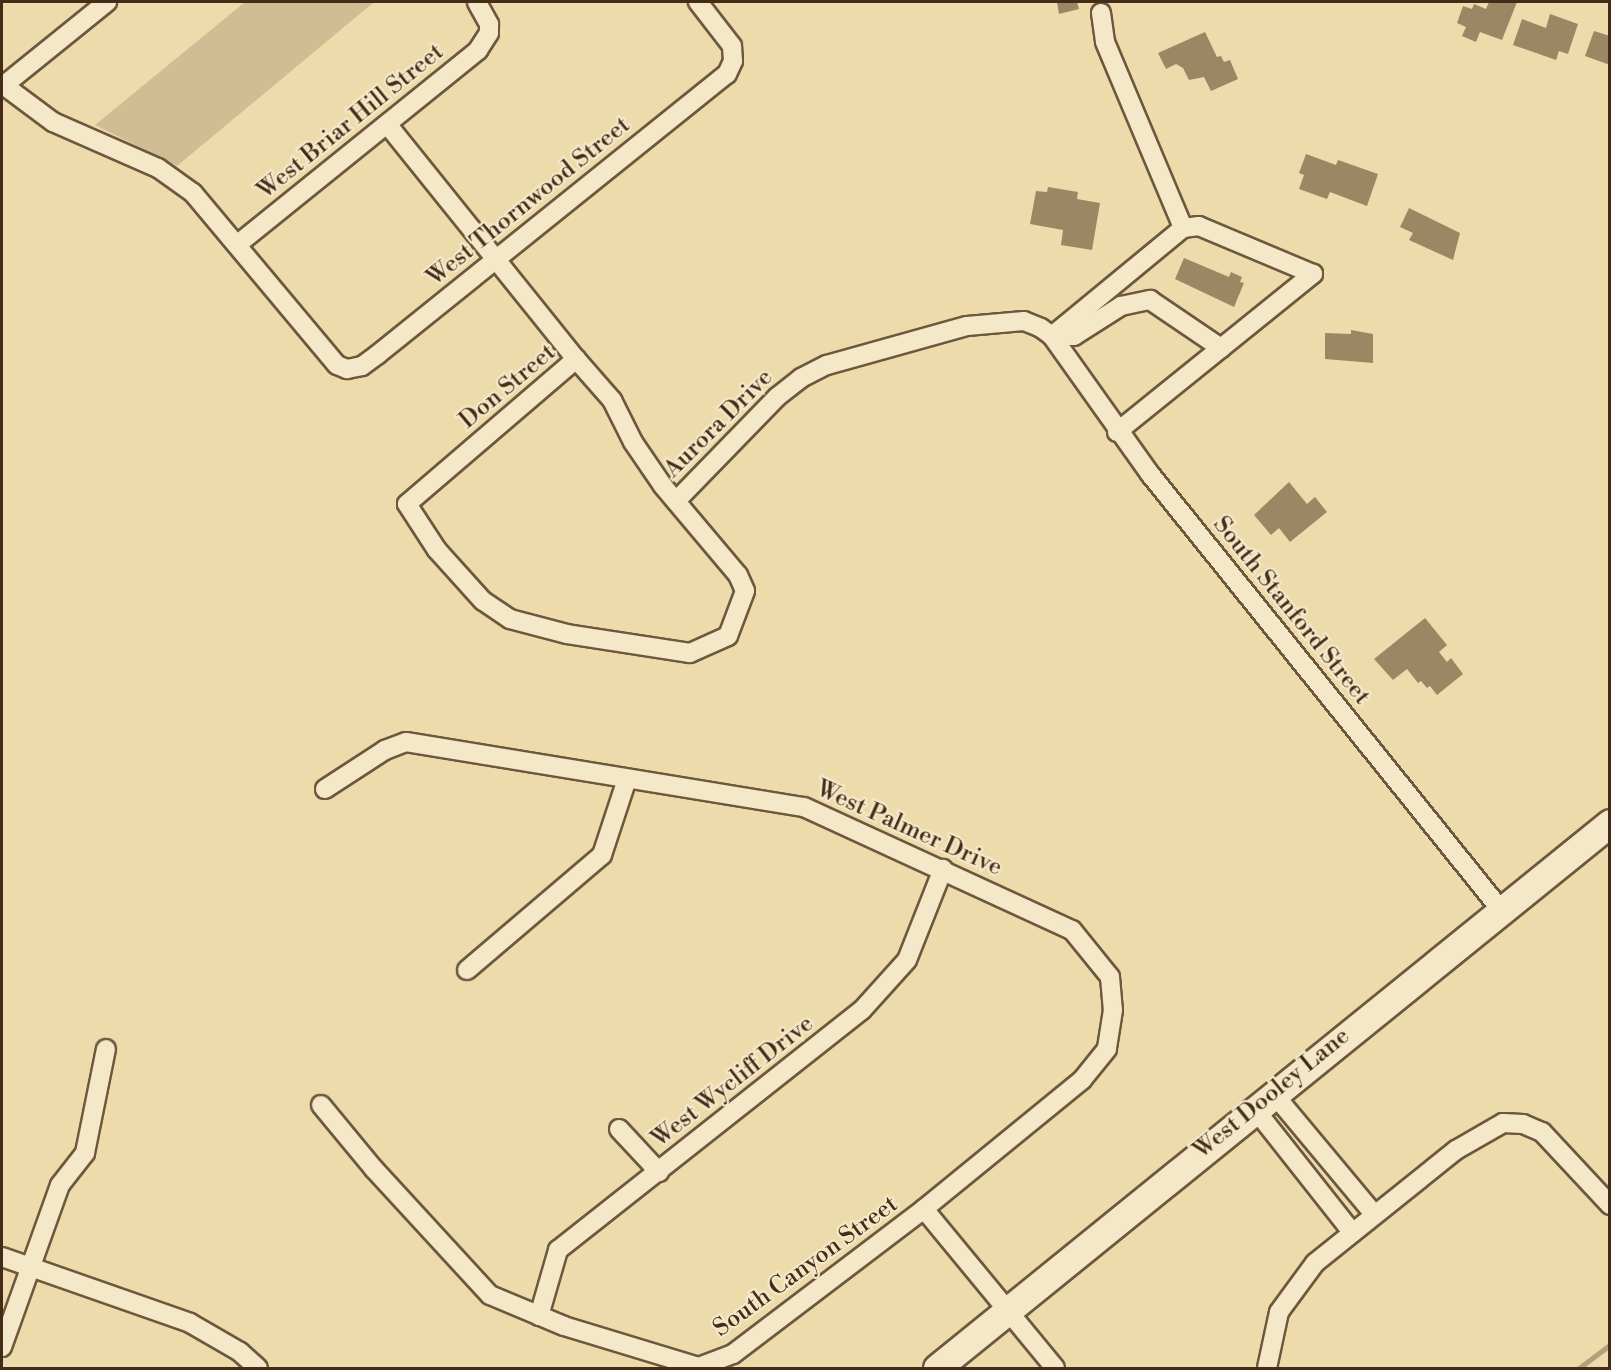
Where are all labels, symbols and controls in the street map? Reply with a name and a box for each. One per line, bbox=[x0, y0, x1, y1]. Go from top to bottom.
street label: West Briar Hill Street bbox=[252, 38, 450, 206]
street label: West Thornwood Street bbox=[422, 111, 636, 293]
street label: Don Street bbox=[454, 339, 562, 435]
street label: Aurora Drive bbox=[659, 364, 779, 484]
street label: South Stanford Street bbox=[1206, 511, 1376, 711]
street label: West Palmer Drive bbox=[812, 775, 1006, 883]
street label: West Wycliff Drive bbox=[646, 1010, 820, 1154]
street label: West Dooley Lane bbox=[1188, 1022, 1356, 1166]
street label: South Canyon Street bbox=[708, 1190, 904, 1344]

